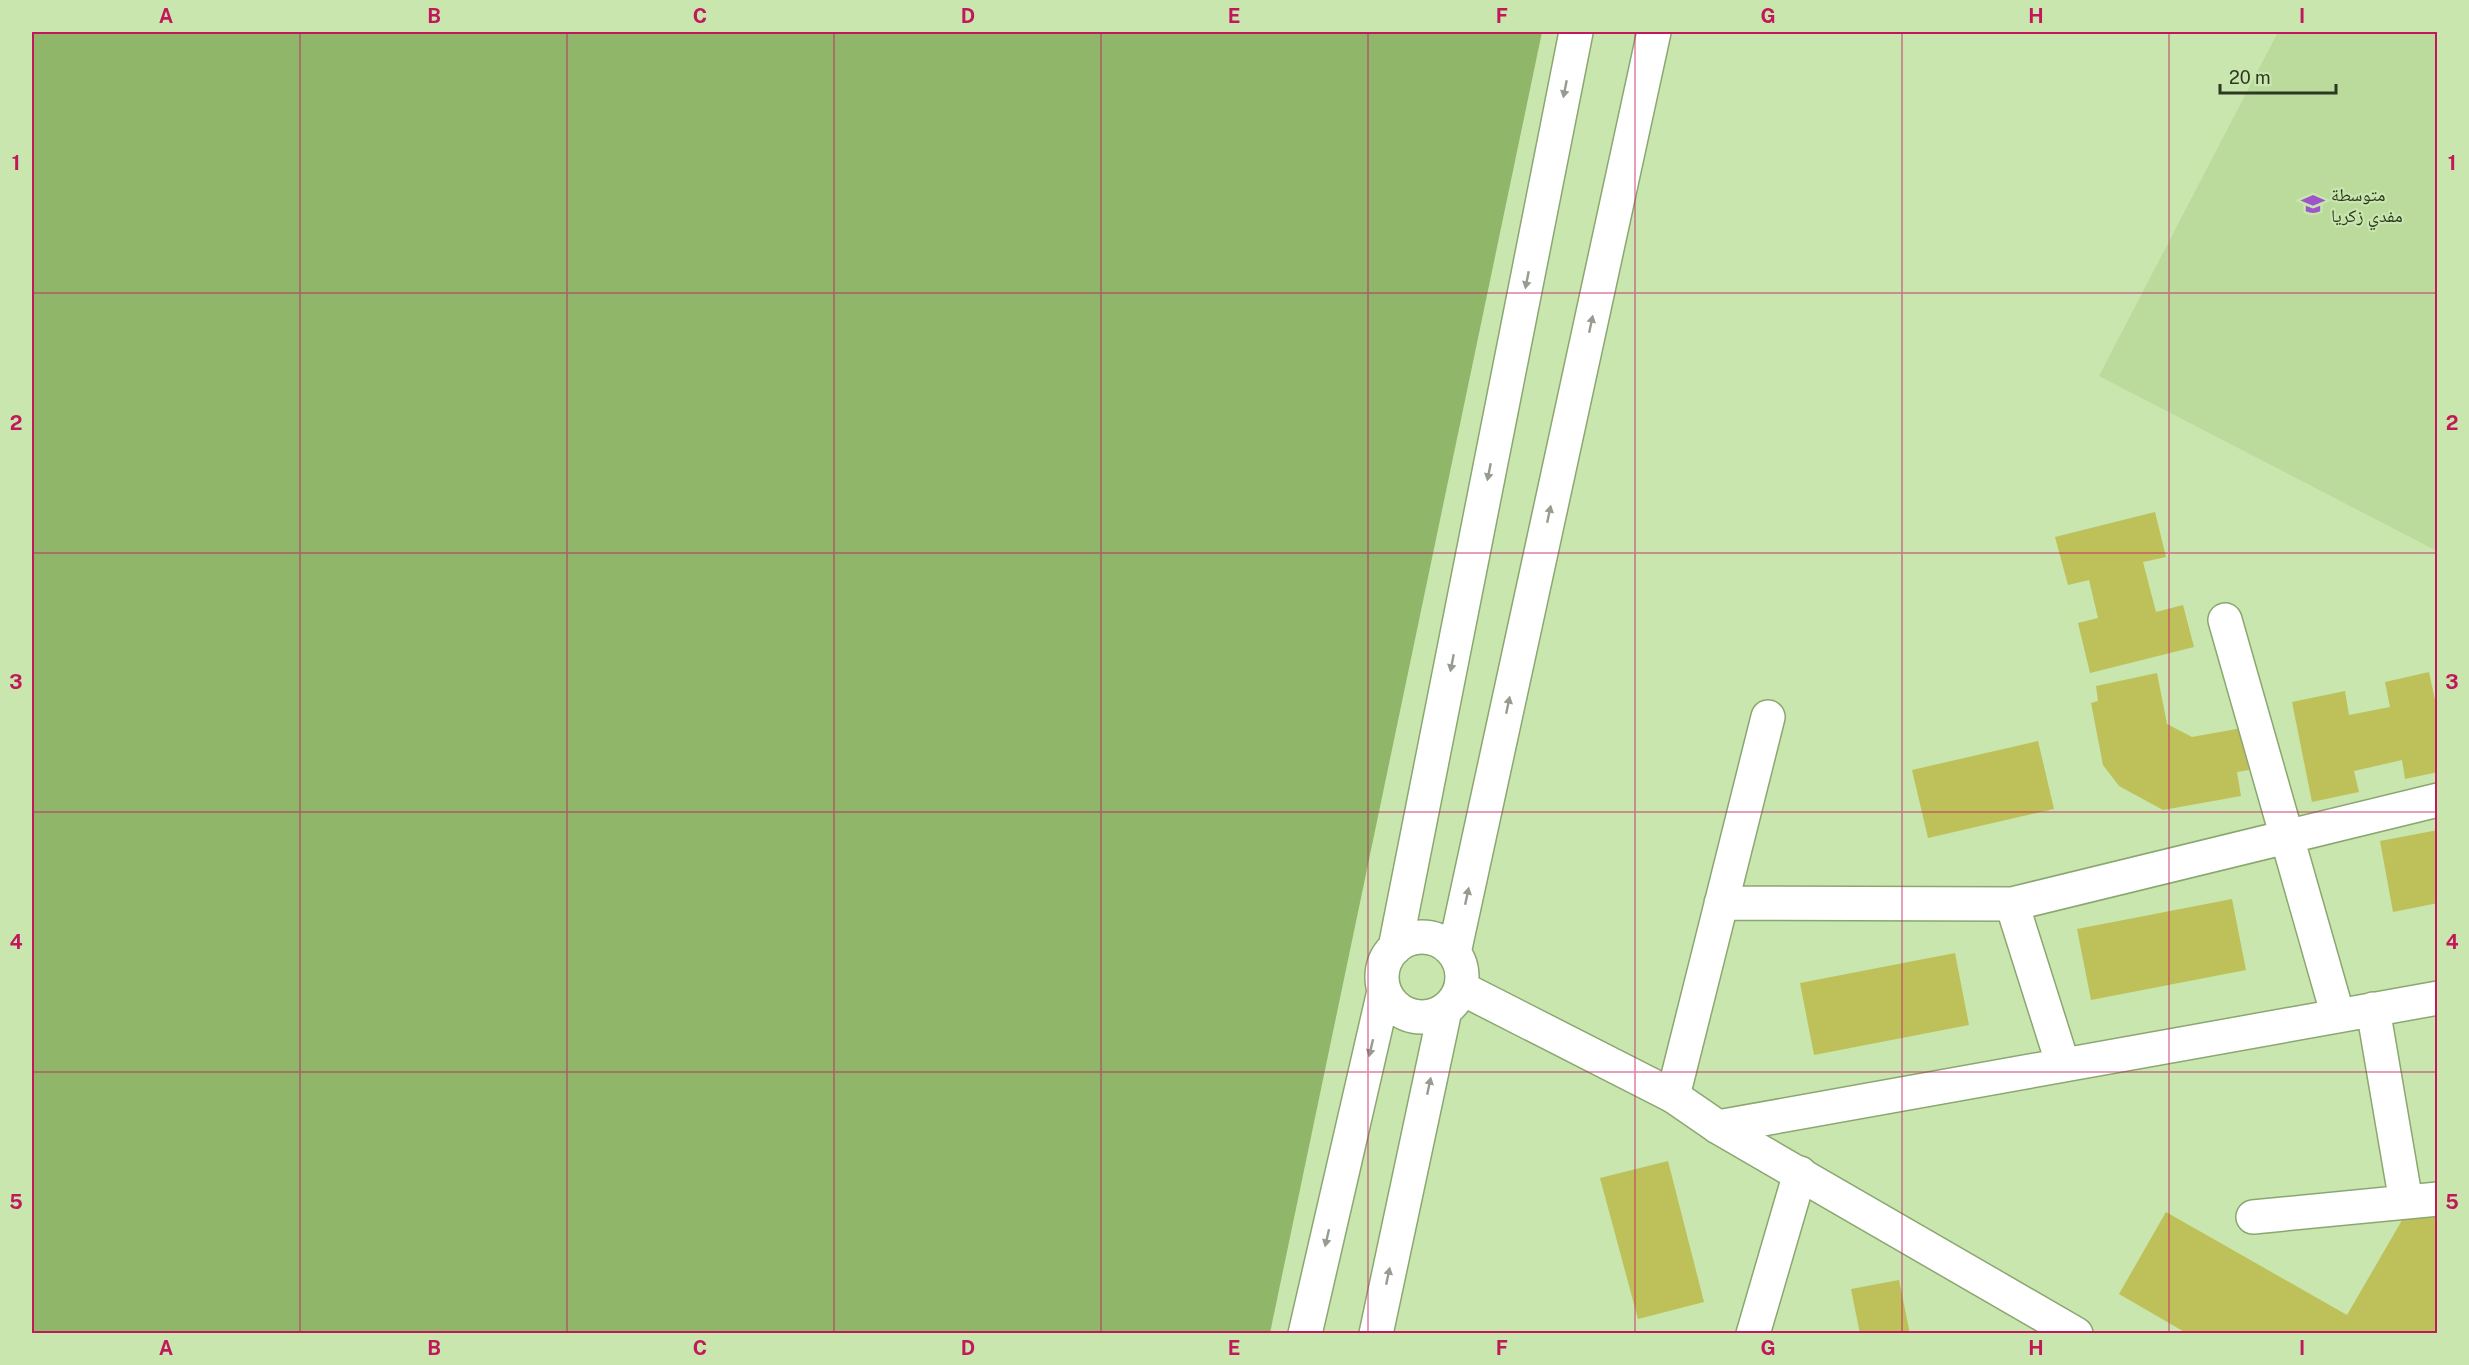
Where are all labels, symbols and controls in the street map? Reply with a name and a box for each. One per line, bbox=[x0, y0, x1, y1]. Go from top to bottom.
text: A bbox=[159, 4, 173, 28]
text: B bbox=[427, 4, 441, 28]
text: C bbox=[693, 4, 707, 28]
text: D bbox=[961, 4, 975, 28]
text: E bbox=[1228, 4, 1240, 28]
text: F bbox=[1496, 4, 1508, 28]
text: G bbox=[1760, 4, 1776, 28]
text: H bbox=[2028, 4, 2044, 28]
text: I bbox=[2299, 4, 2305, 28]
scale bar bbox=[2220, 57, 2336, 95]
text: 20 m bbox=[2229, 67, 2271, 88]
one-way arrow bbox=[1560, 80, 1569, 99]
text: 1 bbox=[12, 151, 20, 175]
text: 1 bbox=[2448, 151, 2456, 175]
place label: متوسطة مفدي زكريا bbox=[2331, 184, 2403, 230]
school or university icon: متوسطة مفدي زكريا bbox=[2300, 191, 2326, 217]
one-way arrow bbox=[1522, 271, 1531, 290]
one-way arrow bbox=[1586, 315, 1596, 333]
text: 2 bbox=[10, 411, 22, 435]
text: 2 bbox=[2446, 411, 2458, 435]
one-way arrow bbox=[1484, 462, 1493, 481]
one-way arrow bbox=[1545, 505, 1554, 524]
one-way arrow bbox=[1447, 654, 1456, 673]
text: 3 bbox=[9, 670, 23, 694]
text: 3 bbox=[2445, 670, 2459, 694]
one-way arrow bbox=[1504, 695, 1513, 714]
one-way arrow bbox=[1462, 886, 1472, 905]
text: 4 bbox=[9, 930, 23, 954]
text: 4 bbox=[2445, 930, 2459, 954]
one-way arrow bbox=[1366, 1038, 1375, 1057]
one-way arrow bbox=[1425, 1076, 1434, 1095]
text: 5 bbox=[9, 1190, 23, 1214]
text: 5 bbox=[2445, 1190, 2459, 1214]
one-way arrow bbox=[1322, 1228, 1331, 1247]
one-way arrow bbox=[1384, 1267, 1393, 1286]
text: A bbox=[159, 1336, 173, 1360]
text: B bbox=[427, 1336, 441, 1360]
text: C bbox=[693, 1336, 707, 1360]
text: D bbox=[961, 1336, 975, 1360]
text: E bbox=[1228, 1336, 1240, 1360]
text: F bbox=[1496, 1336, 1508, 1360]
text: G bbox=[1760, 1336, 1776, 1360]
text: H bbox=[2028, 1336, 2044, 1360]
text: I bbox=[2299, 1336, 2305, 1360]

